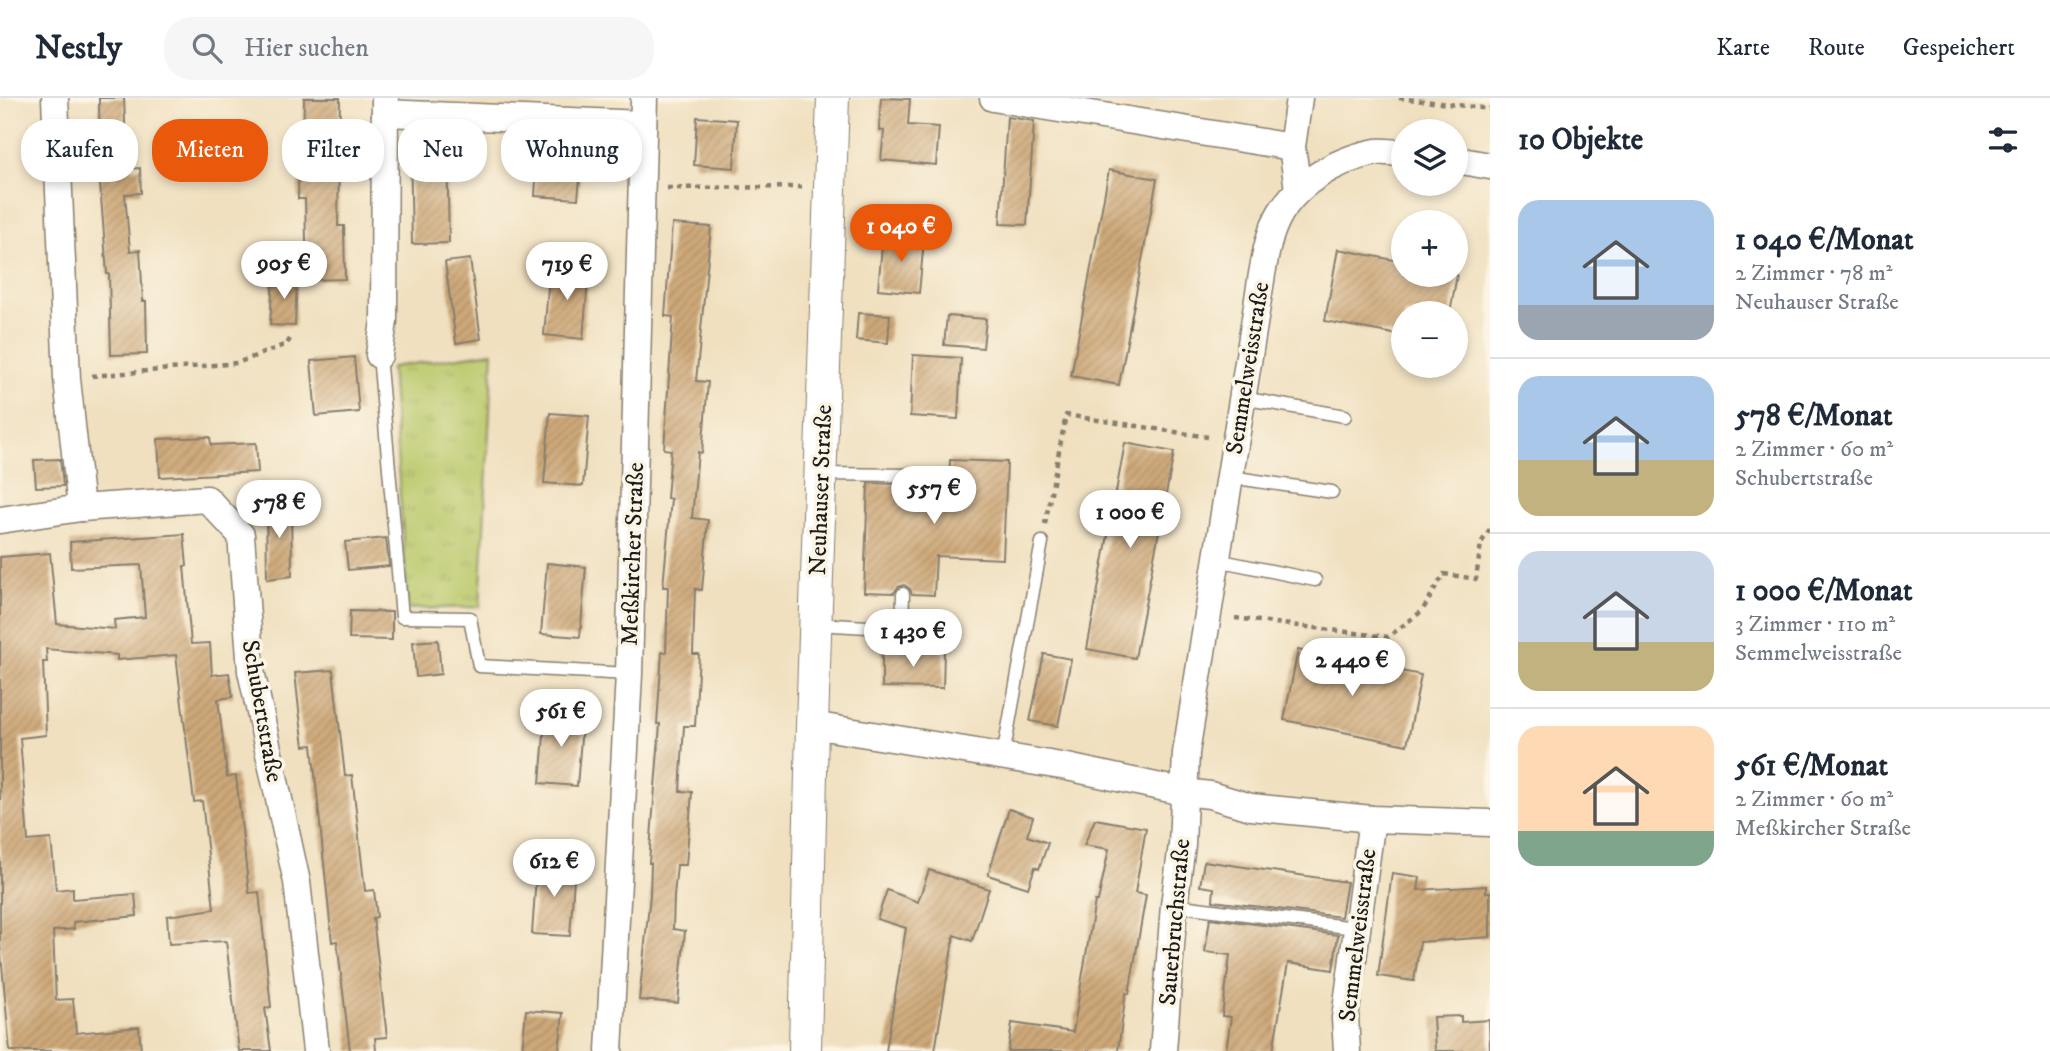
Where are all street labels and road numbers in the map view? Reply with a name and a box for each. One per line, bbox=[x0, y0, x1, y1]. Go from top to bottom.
street label: Semmelweisstraße bbox=[1220, 280, 1276, 457]
street label: Neuhauser Straße bbox=[803, 404, 839, 576]
street label: Meßkircher Straße bbox=[615, 462, 651, 646]
street label: Schubertstraße bbox=[235, 638, 289, 785]
street label: Sauerbruchstraße bbox=[1153, 837, 1197, 1007]
street label: Semmelweisstraße bbox=[1332, 847, 1384, 1023]

